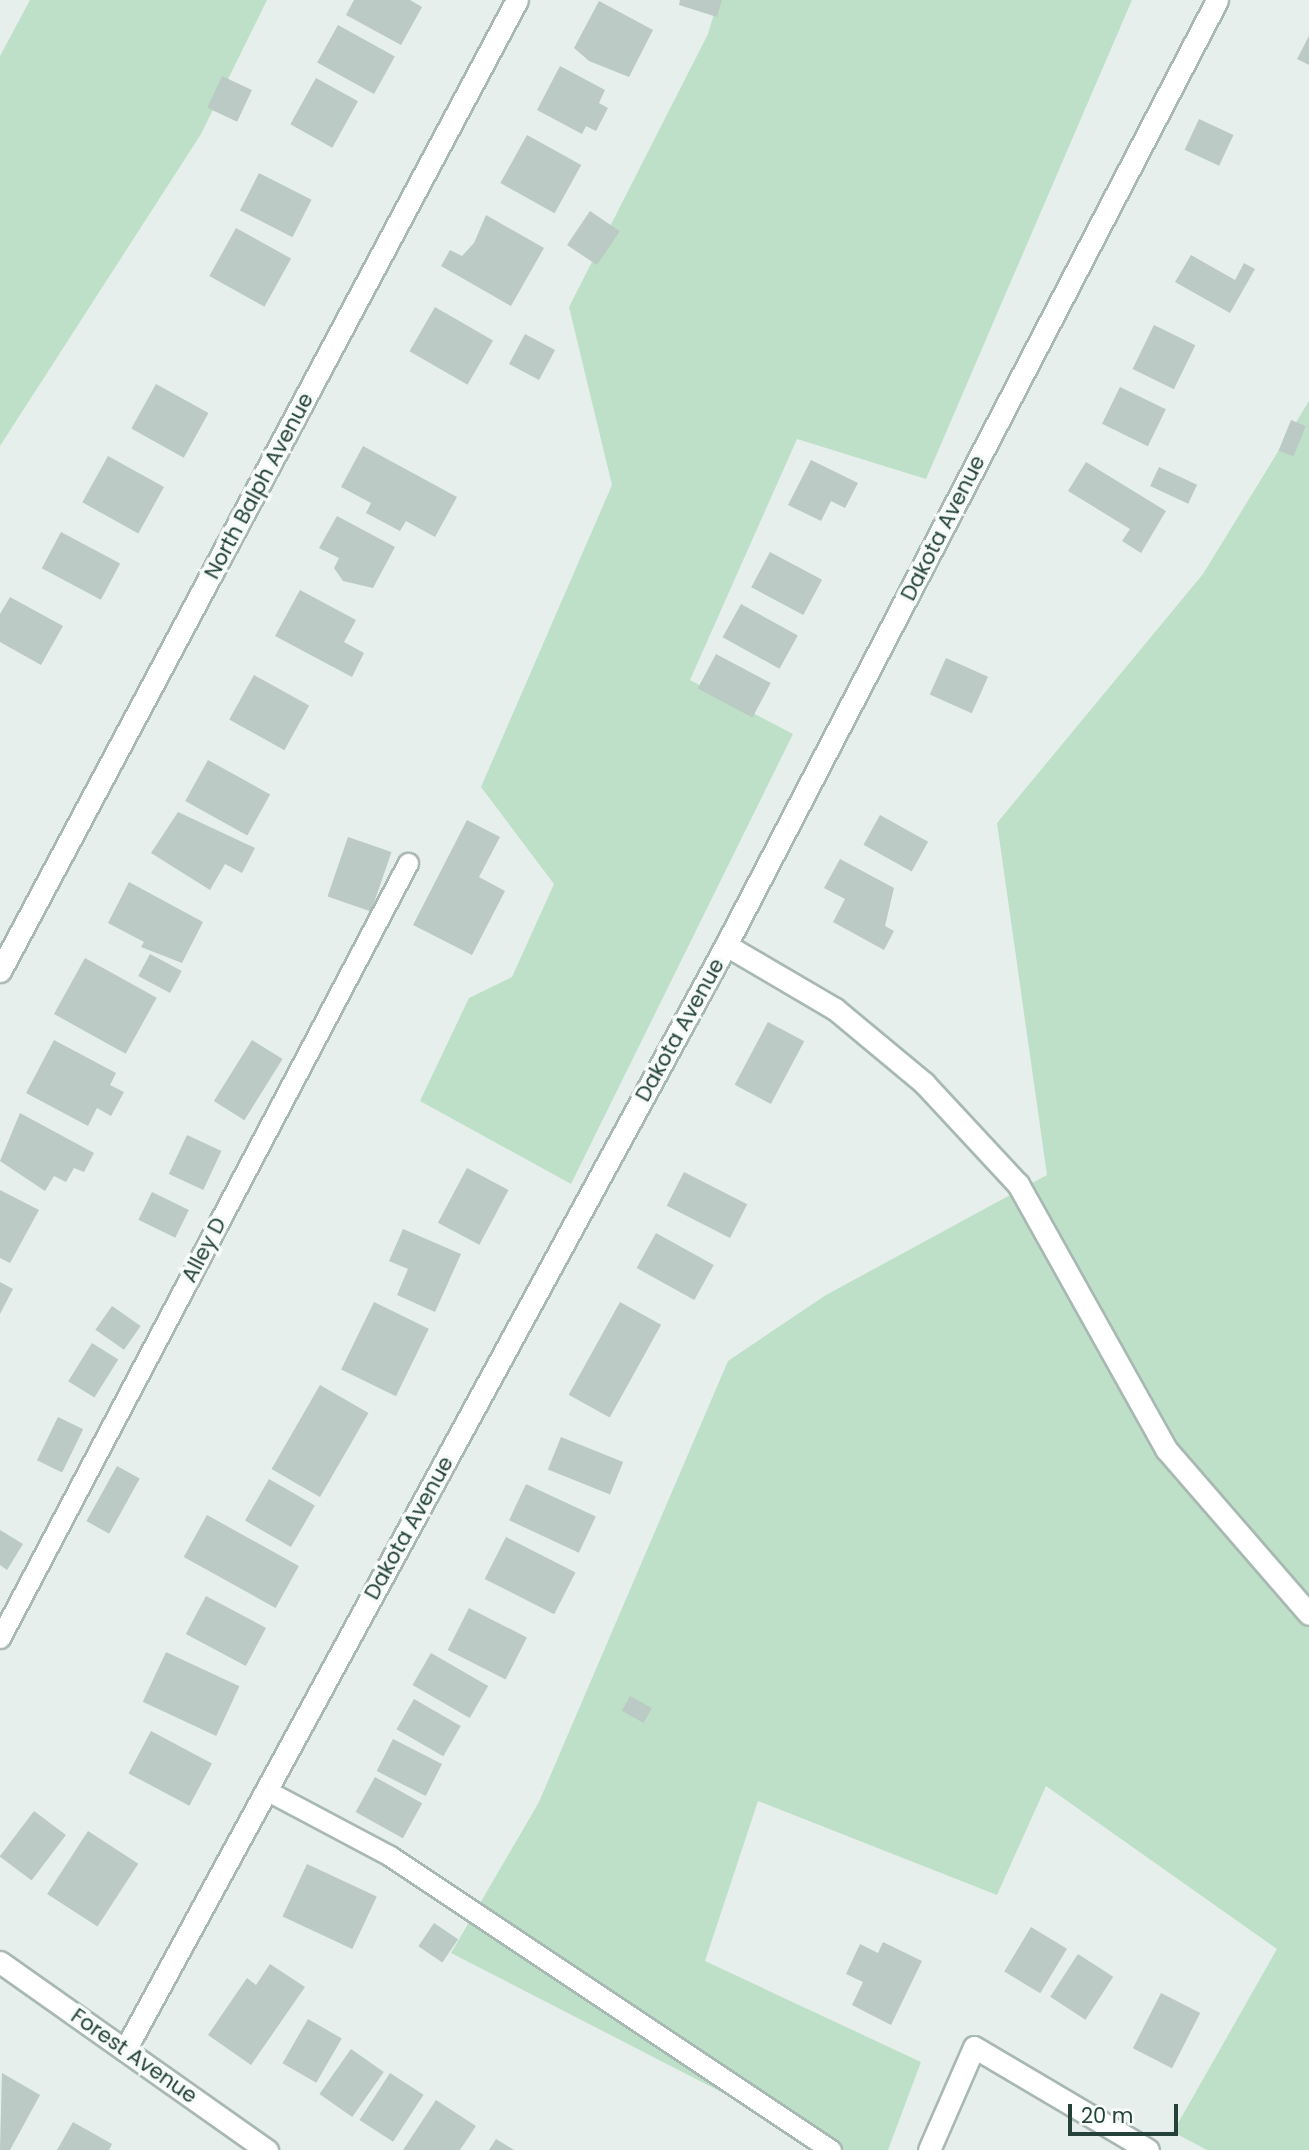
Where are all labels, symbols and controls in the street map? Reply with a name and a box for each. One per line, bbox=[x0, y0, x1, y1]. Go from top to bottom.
street label: North Balph Avenue bbox=[199, 389, 319, 583]
street label: Dakota Avenue bbox=[896, 451, 990, 605]
street label: Dakota Avenue bbox=[630, 954, 730, 1106]
street label: Alley D bbox=[176, 1213, 232, 1287]
street label: Dakota Avenue bbox=[359, 1452, 459, 1604]
street label: Forest Avenue bbox=[66, 2003, 202, 2109]
scale bar bbox=[1071, 2090, 1181, 2134]
text: 20 m bbox=[1081, 2101, 1134, 2130]

